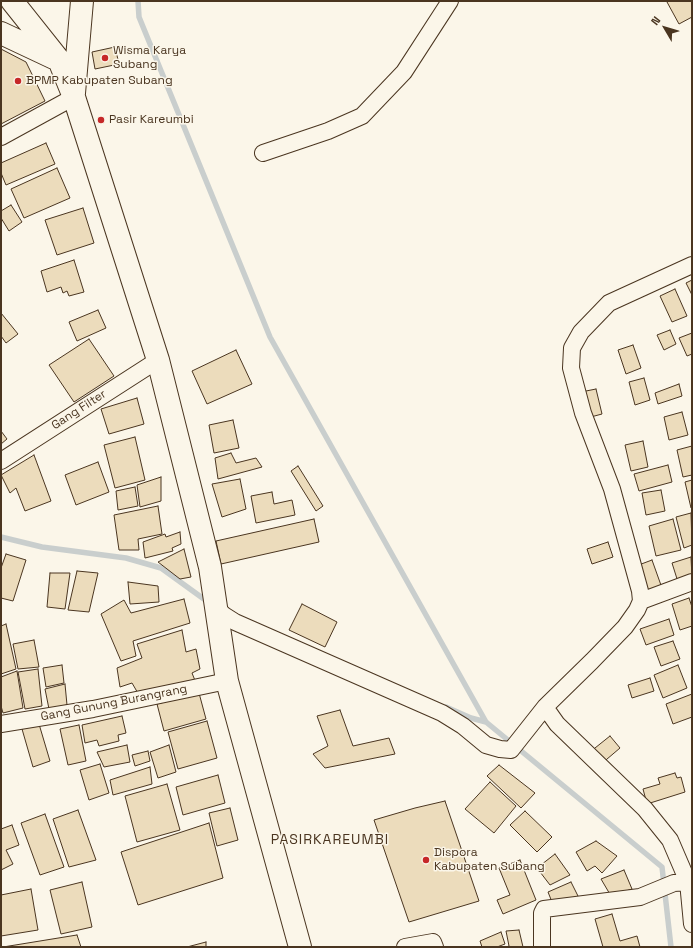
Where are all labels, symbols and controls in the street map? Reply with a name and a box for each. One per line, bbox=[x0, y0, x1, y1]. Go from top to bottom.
north arrow bbox=[645, 8, 685, 48]
text: N bbox=[648, 13, 663, 28]
place label: Wisma Karya Subang bbox=[113, 44, 186, 72]
marker: Wisma Karya Subang bbox=[100, 53, 110, 63]
place label: BPMP Kabupaten Subang bbox=[26, 74, 173, 88]
marker: BPMP Kabupaten Subang bbox=[13, 76, 23, 86]
place label: Pasir Kareumbi bbox=[109, 113, 194, 127]
marker: Pasir Kareumbi bbox=[96, 115, 106, 125]
street label: Gang Filter bbox=[49, 387, 109, 433]
street label: Gang Gunung Burangrang bbox=[40, 682, 188, 724]
district label: PASIRKAREUMBI bbox=[271, 832, 389, 848]
place label: Dispora Kabupaten Subang bbox=[434, 846, 545, 874]
marker: Dispora Kabupaten Subang bbox=[421, 855, 431, 865]

